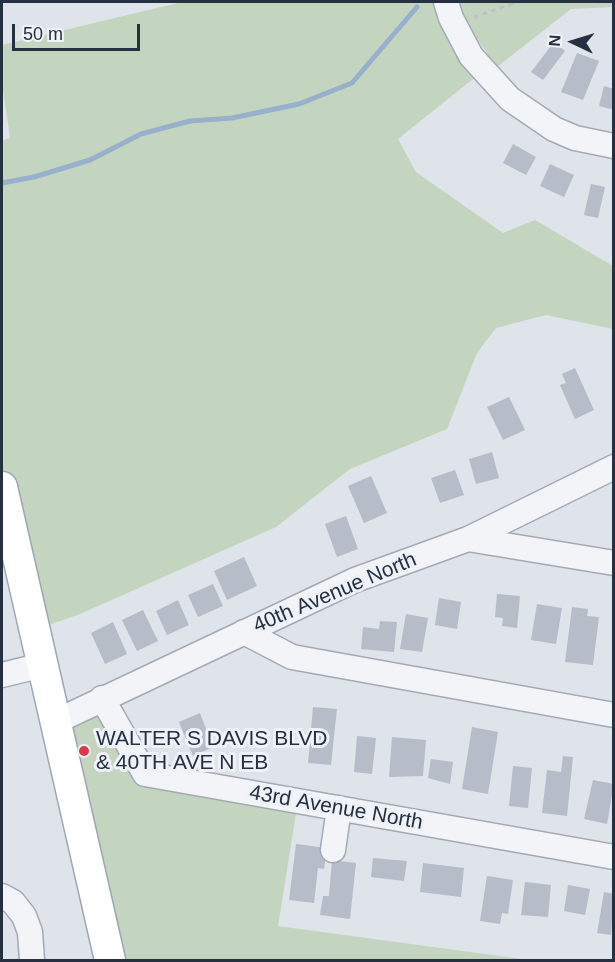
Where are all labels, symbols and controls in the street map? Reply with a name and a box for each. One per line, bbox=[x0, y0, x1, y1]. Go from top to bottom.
scale bar bbox=[15, 12, 142, 50]
north arrow bbox=[543, 12, 603, 72]
text: 50 m bbox=[23, 24, 63, 44]
text: N bbox=[546, 34, 563, 47]
street label: 40th Avenue North bbox=[250, 547, 420, 639]
place label: WALTER S DAVIS BLVD & 40TH AVE N EB bbox=[96, 726, 327, 776]
marker: WALTER S DAVIS BLVD & 40TH AVE N EB bbox=[77, 744, 91, 758]
street label: 43rd Avenue North bbox=[247, 780, 425, 836]

